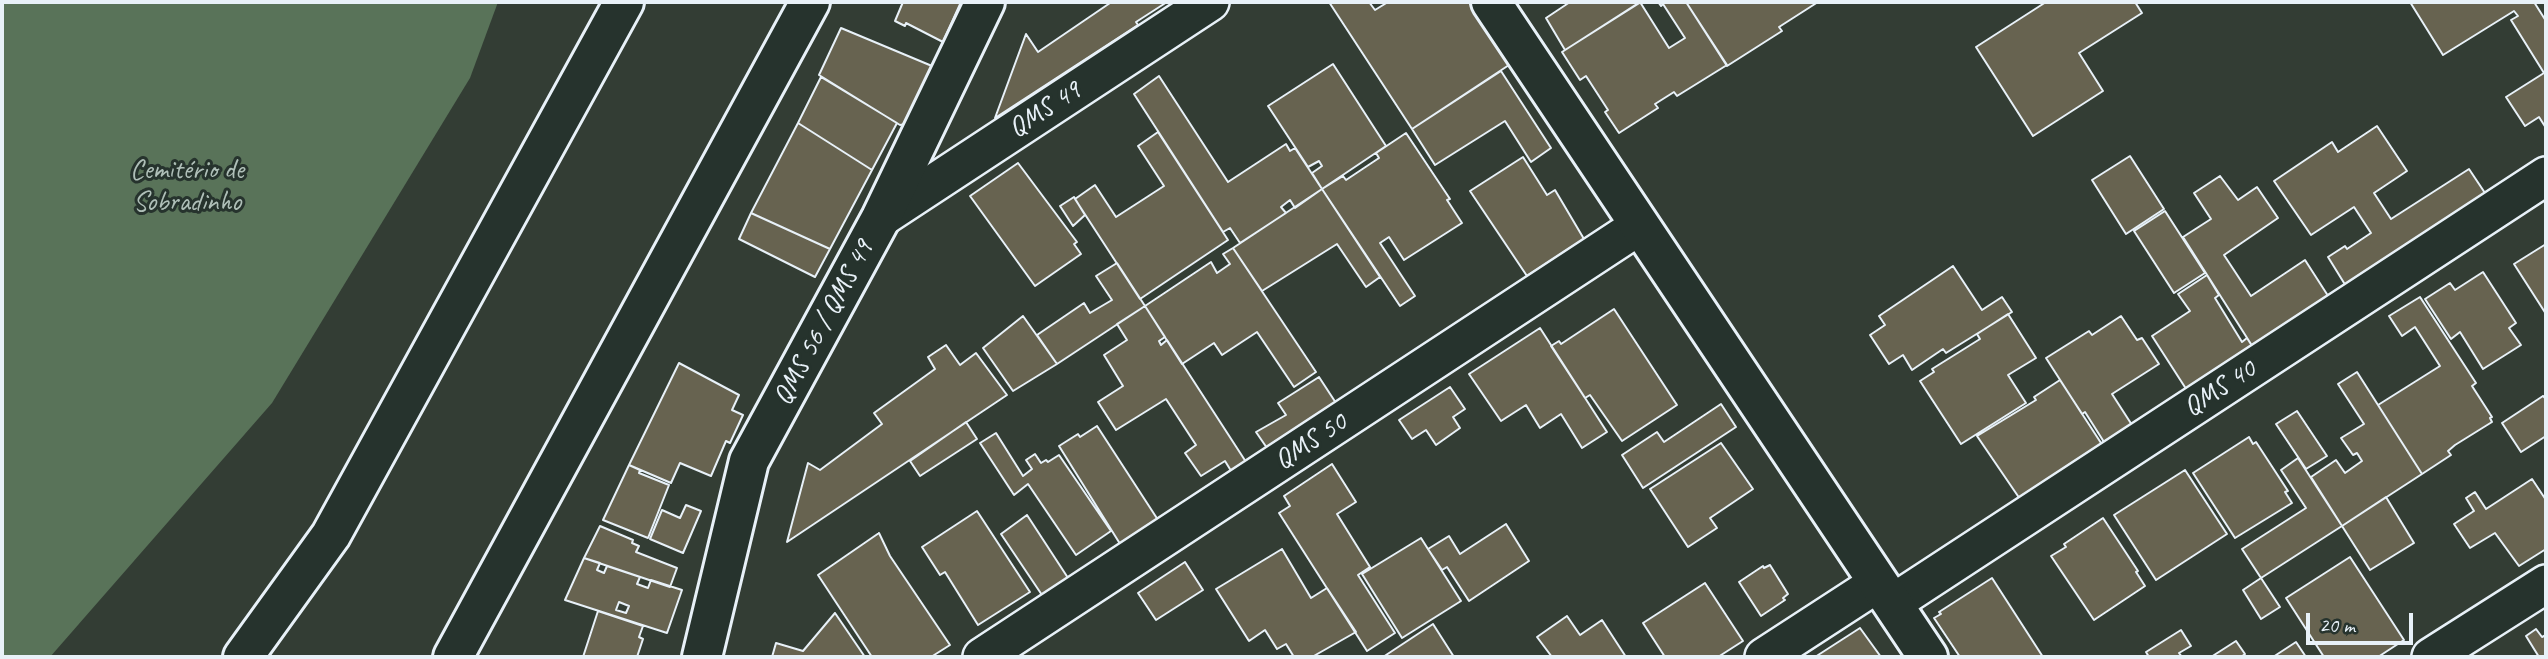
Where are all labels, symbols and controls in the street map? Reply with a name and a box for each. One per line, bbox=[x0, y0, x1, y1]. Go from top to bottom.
street label: QMS 49 bbox=[1003, 74, 1087, 146]
park label: Cemitério de Sobradinho bbox=[130, 154, 244, 220]
street label: QMS 56 / QMS 49 bbox=[766, 235, 882, 411]
street label: QMS 40 bbox=[2178, 353, 2262, 425]
street label: QMS 50 bbox=[1269, 406, 1353, 478]
scale bar bbox=[2310, 600, 2417, 644]
text: 20 m bbox=[2319, 612, 2355, 638]

